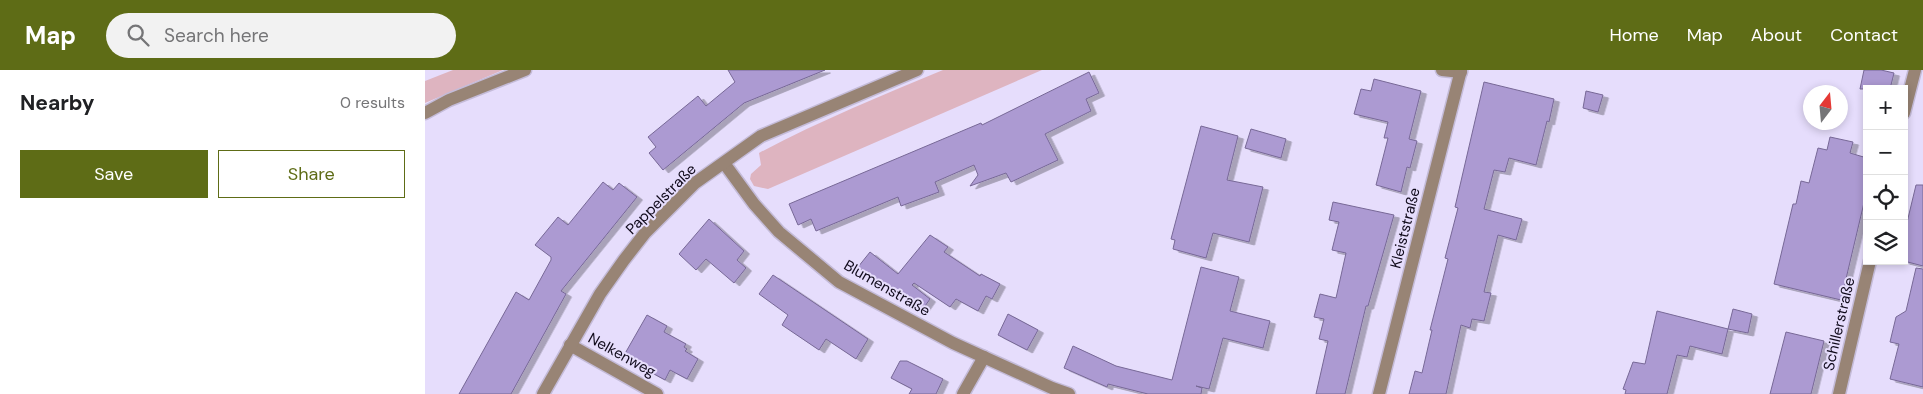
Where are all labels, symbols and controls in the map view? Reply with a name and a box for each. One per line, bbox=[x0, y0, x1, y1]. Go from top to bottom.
search box bbox=[106, 13, 456, 58]
text: Map bbox=[25, 20, 76, 51]
icon: search bbox=[124, 21, 152, 49]
text: Search here bbox=[164, 23, 269, 48]
text: Home bbox=[1609, 23, 1659, 47]
text: Map bbox=[1687, 23, 1723, 47]
text: About bbox=[1751, 23, 1802, 47]
text: Contact bbox=[1830, 23, 1898, 47]
north arrow bbox=[1803, 85, 1848, 130]
map controls bbox=[1863, 85, 1908, 265]
button: + bbox=[1863, 85, 1908, 130]
text: Nearby bbox=[20, 89, 94, 117]
text: 0 results bbox=[340, 92, 405, 113]
button: − bbox=[1863, 130, 1908, 175]
button: Save bbox=[20, 150, 208, 198]
button: Share bbox=[218, 150, 405, 198]
street label: Pappelstraße bbox=[621, 159, 701, 239]
button: locate bbox=[1863, 175, 1908, 220]
street label: Kleiststraße bbox=[1385, 186, 1425, 270]
button: layers bbox=[1863, 220, 1908, 265]
street label: Blumenstraße bbox=[840, 255, 934, 321]
street label: Schillerstraße bbox=[1819, 275, 1859, 373]
street label: Nelkenweg bbox=[585, 328, 659, 382]

